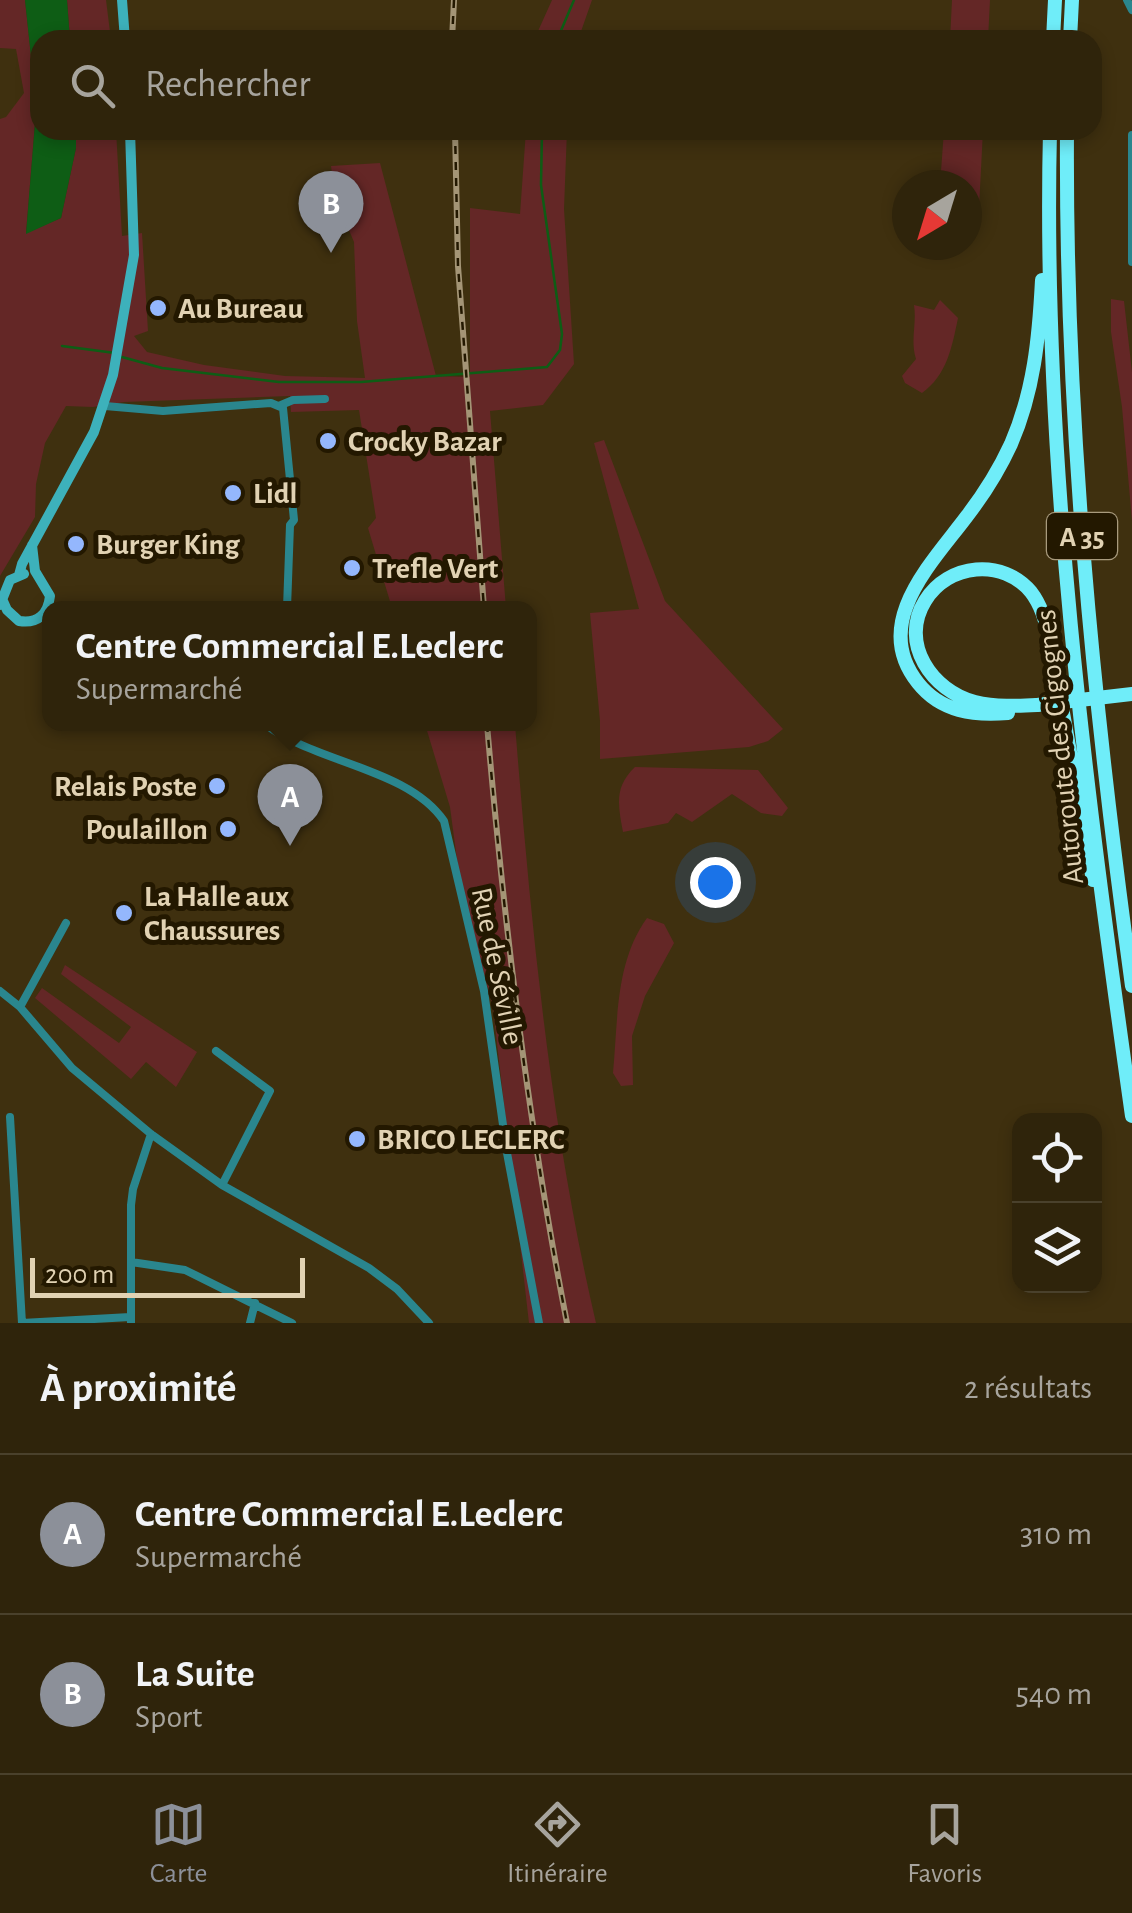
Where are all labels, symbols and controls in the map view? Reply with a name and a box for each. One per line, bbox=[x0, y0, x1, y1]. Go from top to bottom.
search box bbox=[30, 30, 1102, 140]
icon: search bbox=[65, 58, 120, 113]
text: Rechercher bbox=[145, 66, 311, 104]
pin: B bbox=[298, 170, 364, 253]
north arrow bbox=[892, 170, 982, 260]
place label: Au Bureau bbox=[178, 294, 303, 324]
marker: Au Bureau bbox=[147, 297, 169, 319]
place label: Crocky Bazar bbox=[348, 427, 502, 457]
marker: Crocky Bazar bbox=[317, 430, 339, 452]
place label: Lidl bbox=[253, 479, 298, 509]
marker: Lidl bbox=[222, 482, 244, 504]
road number: A 35 bbox=[1047, 513, 1117, 559]
place label: Burger King bbox=[96, 530, 240, 560]
marker: Burger King bbox=[65, 533, 87, 555]
place label: Trefle Vert bbox=[372, 554, 498, 584]
marker: Trefle Vert bbox=[341, 557, 363, 579]
popup bbox=[42, 601, 537, 731]
street label: Autoroute des Cigognes bbox=[1031, 608, 1089, 886]
text: Centre Commercial E.Leclerc bbox=[76, 628, 503, 666]
text: Supermarché bbox=[76, 673, 243, 705]
pin: A bbox=[258, 764, 322, 846]
place label: Relais Poste bbox=[54, 772, 197, 802]
marker: Relais Poste bbox=[206, 775, 228, 797]
place label: Poulaillon bbox=[85, 815, 208, 845]
marker: Poulaillon bbox=[217, 818, 239, 840]
your location bbox=[690, 857, 741, 908]
place label: La Halle aux Chaussures bbox=[144, 882, 289, 946]
street label: Rue de Séville bbox=[466, 885, 528, 1048]
marker: La Halle aux Chaussures bbox=[113, 902, 135, 924]
map controls bbox=[1012, 1113, 1102, 1293]
button: locate bbox=[1012, 1113, 1102, 1203]
place label: BRICO LECLERC bbox=[377, 1125, 565, 1155]
marker: BRICO LECLERC bbox=[346, 1128, 368, 1150]
button: layers bbox=[1012, 1203, 1102, 1293]
scale bar bbox=[30, 1253, 305, 1298]
text: 200 m bbox=[45, 1261, 114, 1289]
text: À proximité bbox=[40, 1367, 237, 1409]
text: 2 résultats bbox=[964, 1372, 1092, 1404]
text: Centre Commercial E.Leclerc bbox=[135, 1496, 563, 1534]
text: A bbox=[63, 1518, 82, 1550]
text: 310 m bbox=[1020, 1518, 1092, 1550]
text: Supermarché bbox=[135, 1541, 302, 1573]
text: La Suite bbox=[135, 1656, 255, 1694]
text: B bbox=[63, 1678, 82, 1710]
text: 540 m bbox=[1015, 1678, 1092, 1710]
text: Sport bbox=[135, 1701, 202, 1733]
tab: Carte bbox=[150, 1797, 207, 1891]
tab: Itinéraire bbox=[507, 1797, 608, 1891]
tab: Favoris bbox=[907, 1797, 982, 1891]

